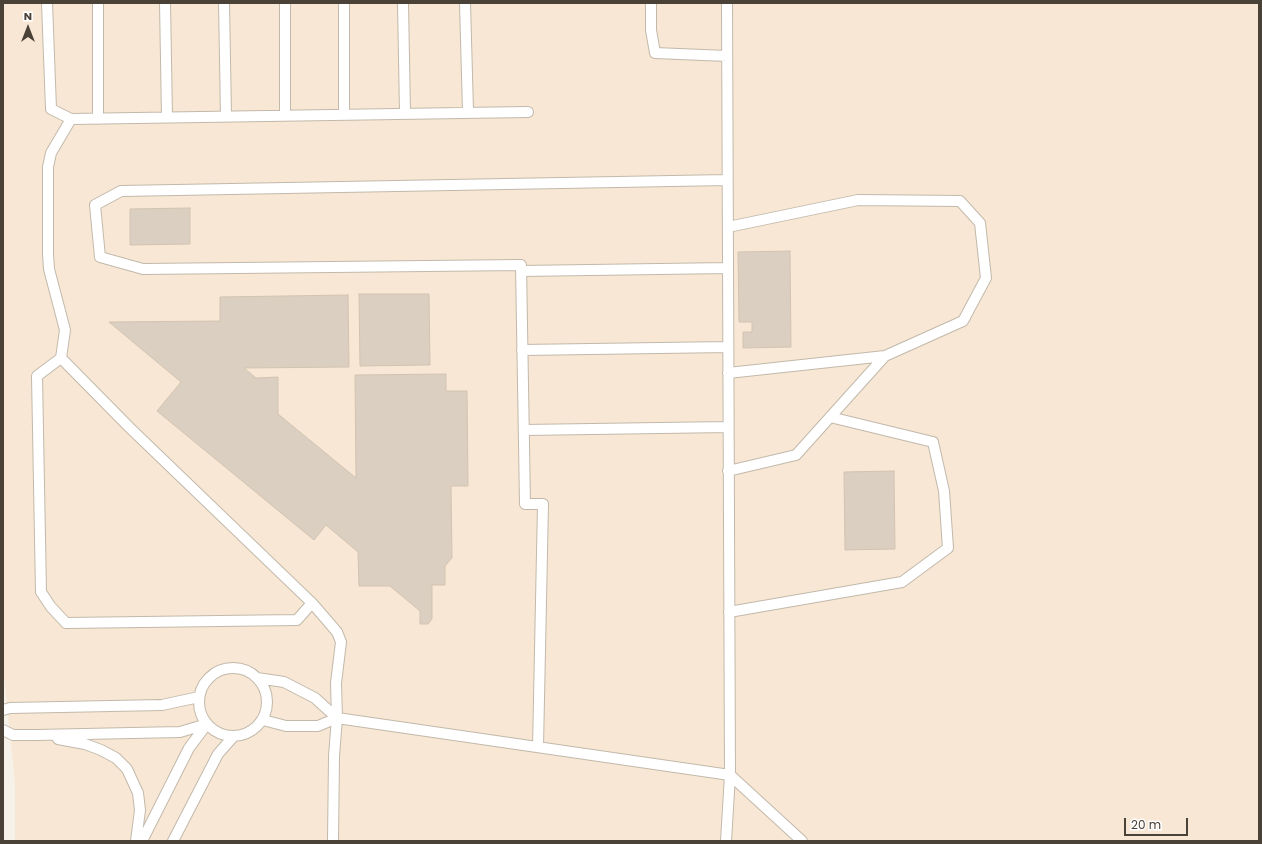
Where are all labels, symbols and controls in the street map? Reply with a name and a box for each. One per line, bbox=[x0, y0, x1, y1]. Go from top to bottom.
north arrow bbox=[8, 8, 48, 48]
text: N bbox=[24, 8, 32, 24]
scale bar bbox=[1126, 810, 1190, 836]
text: 20 m bbox=[1131, 816, 1161, 833]

